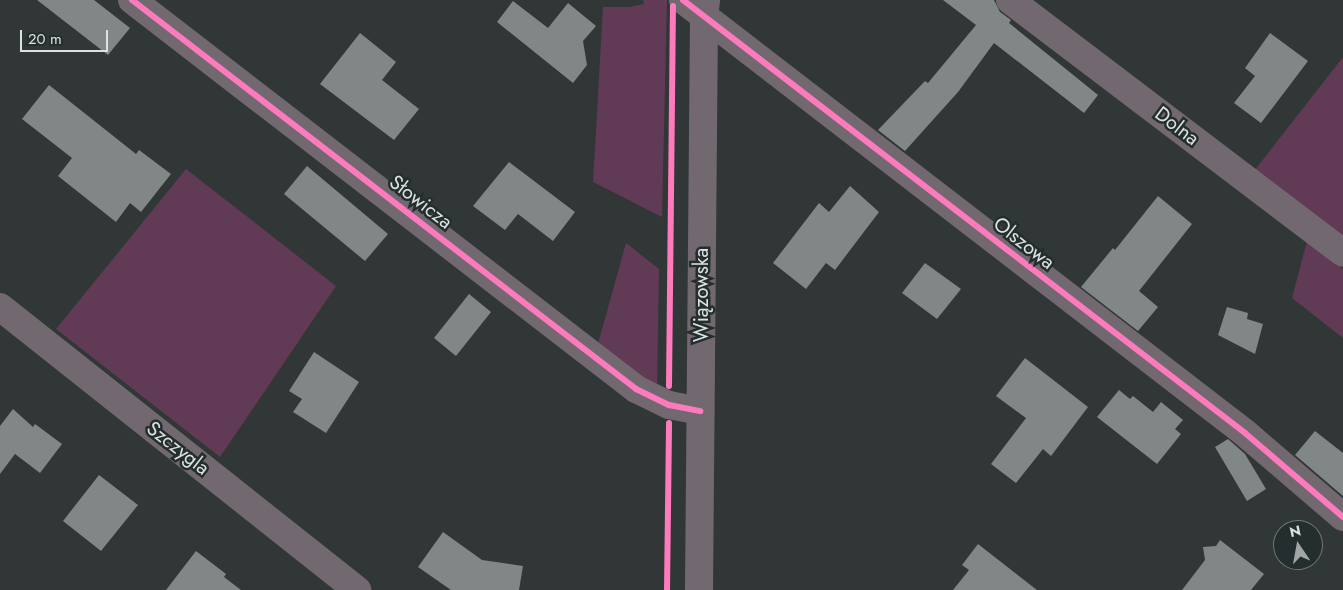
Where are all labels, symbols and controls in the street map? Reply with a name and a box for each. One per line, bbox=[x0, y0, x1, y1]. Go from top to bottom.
scale bar bbox=[22, 20, 110, 52]
text: 20 m bbox=[28, 28, 62, 50]
street label: Dolna bbox=[1150, 102, 1204, 150]
street label: Słowicza bbox=[385, 170, 457, 234]
street label: Olszowa bbox=[989, 212, 1059, 274]
street label: Wiązowska bbox=[689, 248, 713, 342]
street label: Szczygla bbox=[142, 416, 214, 480]
north arrow bbox=[1273, 520, 1323, 570]
text: N bbox=[1288, 520, 1303, 542]

